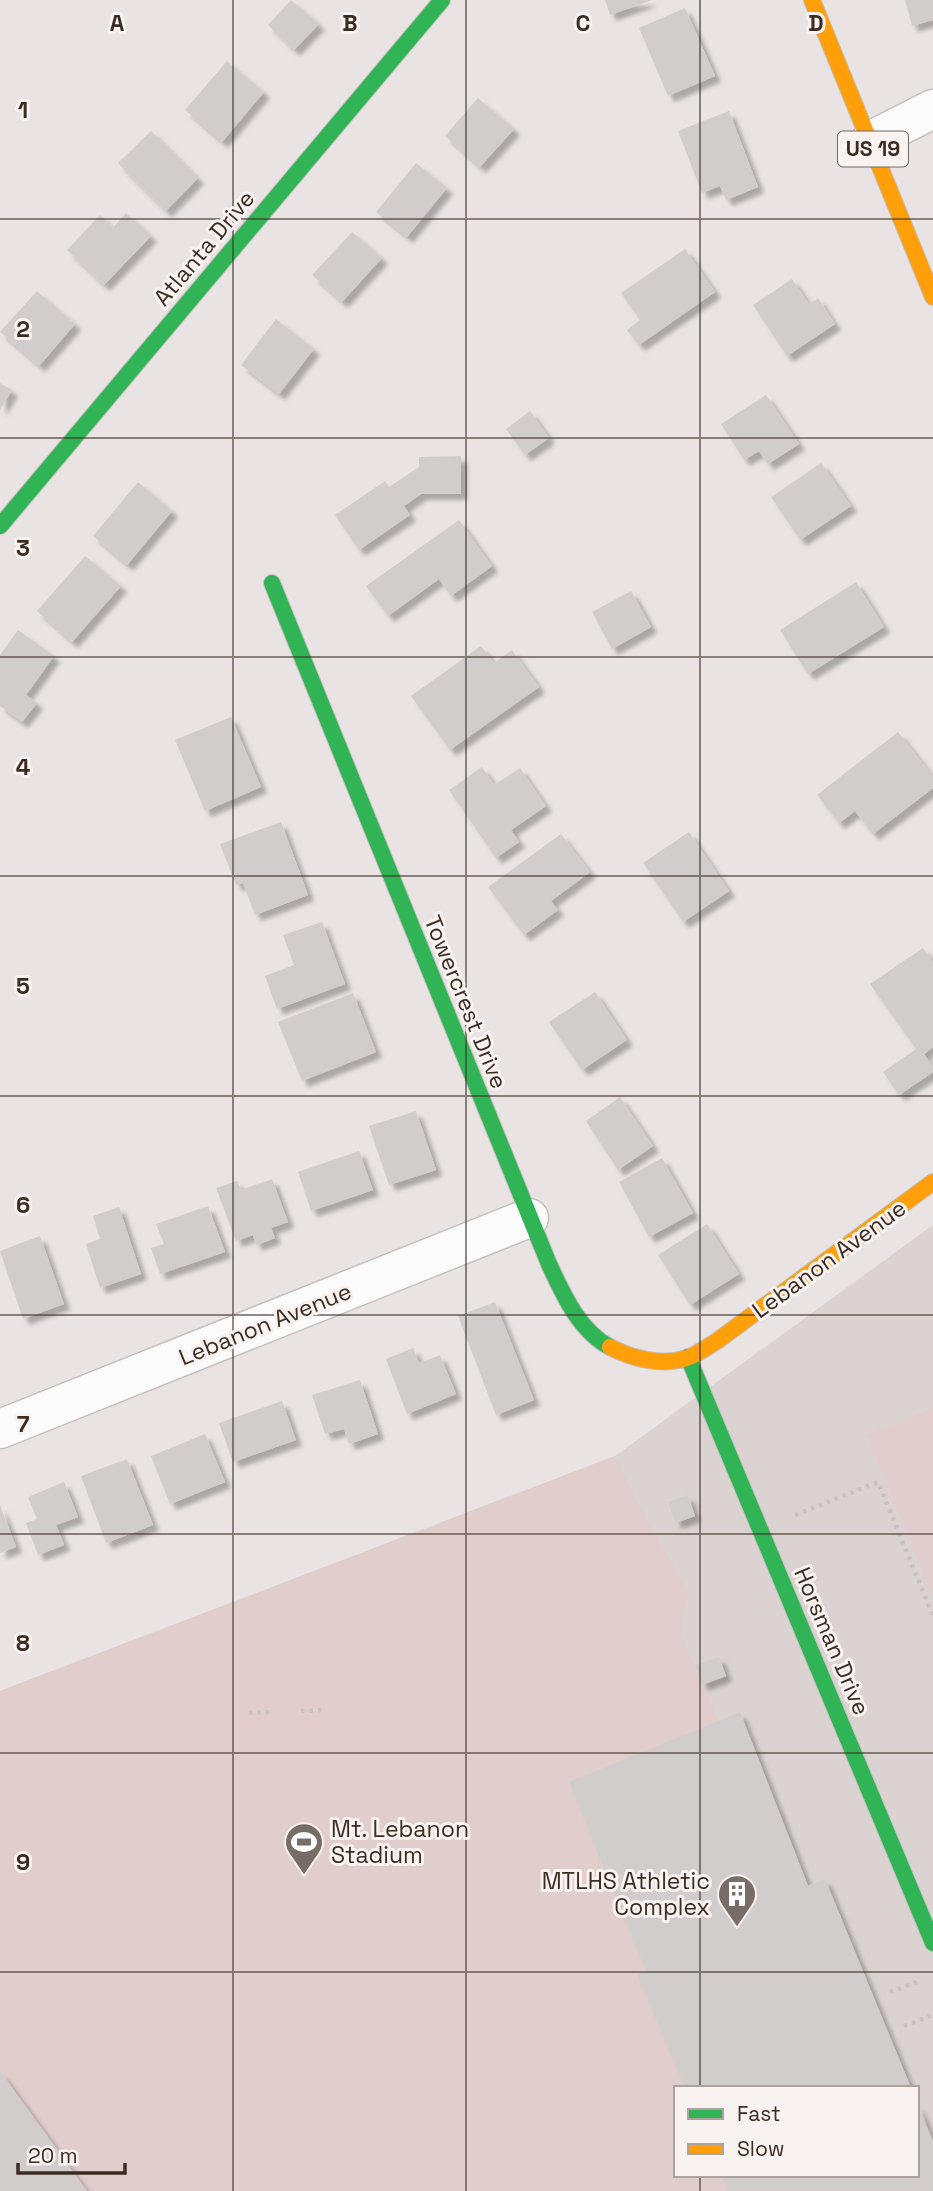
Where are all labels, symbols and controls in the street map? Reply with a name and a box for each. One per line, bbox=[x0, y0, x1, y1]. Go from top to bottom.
text: A bbox=[110, 8, 125, 38]
text: B bbox=[342, 8, 358, 38]
text: C bbox=[576, 8, 590, 38]
text: D bbox=[808, 8, 824, 38]
text: 1 bbox=[18, 95, 28, 125]
road number: US 19 bbox=[838, 132, 908, 166]
street label: Atlanta Drive bbox=[147, 184, 261, 312]
text: 2 bbox=[16, 314, 30, 344]
text: 3 bbox=[16, 533, 30, 563]
text: 4 bbox=[16, 752, 31, 782]
street label: Towercrest Drive bbox=[418, 911, 514, 1093]
text: 5 bbox=[16, 971, 30, 1001]
text: 6 bbox=[16, 1190, 30, 1220]
street label: Lebanon Avenue bbox=[746, 1193, 912, 1325]
street label: Lebanon Avenue bbox=[174, 1276, 356, 1372]
text: 7 bbox=[17, 1409, 30, 1439]
street label: Horsman Drive bbox=[787, 1562, 877, 1720]
text: 8 bbox=[16, 1628, 30, 1658]
place label: Mt. Lebanon Stadium bbox=[331, 1814, 469, 1870]
sports icon: Mt. Lebanon Stadium bbox=[283, 1821, 325, 1876]
text: 9 bbox=[16, 1847, 30, 1877]
place label: MTLHS Athletic Complex bbox=[542, 1866, 710, 1922]
building icon: MTLHS Athletic Complex bbox=[716, 1873, 758, 1928]
legend bbox=[674, 2086, 919, 2177]
text: Fast bbox=[737, 2100, 781, 2127]
scale bar bbox=[18, 2132, 124, 2176]
text: Slow bbox=[737, 2135, 785, 2162]
text: 20 m bbox=[28, 2142, 78, 2169]

